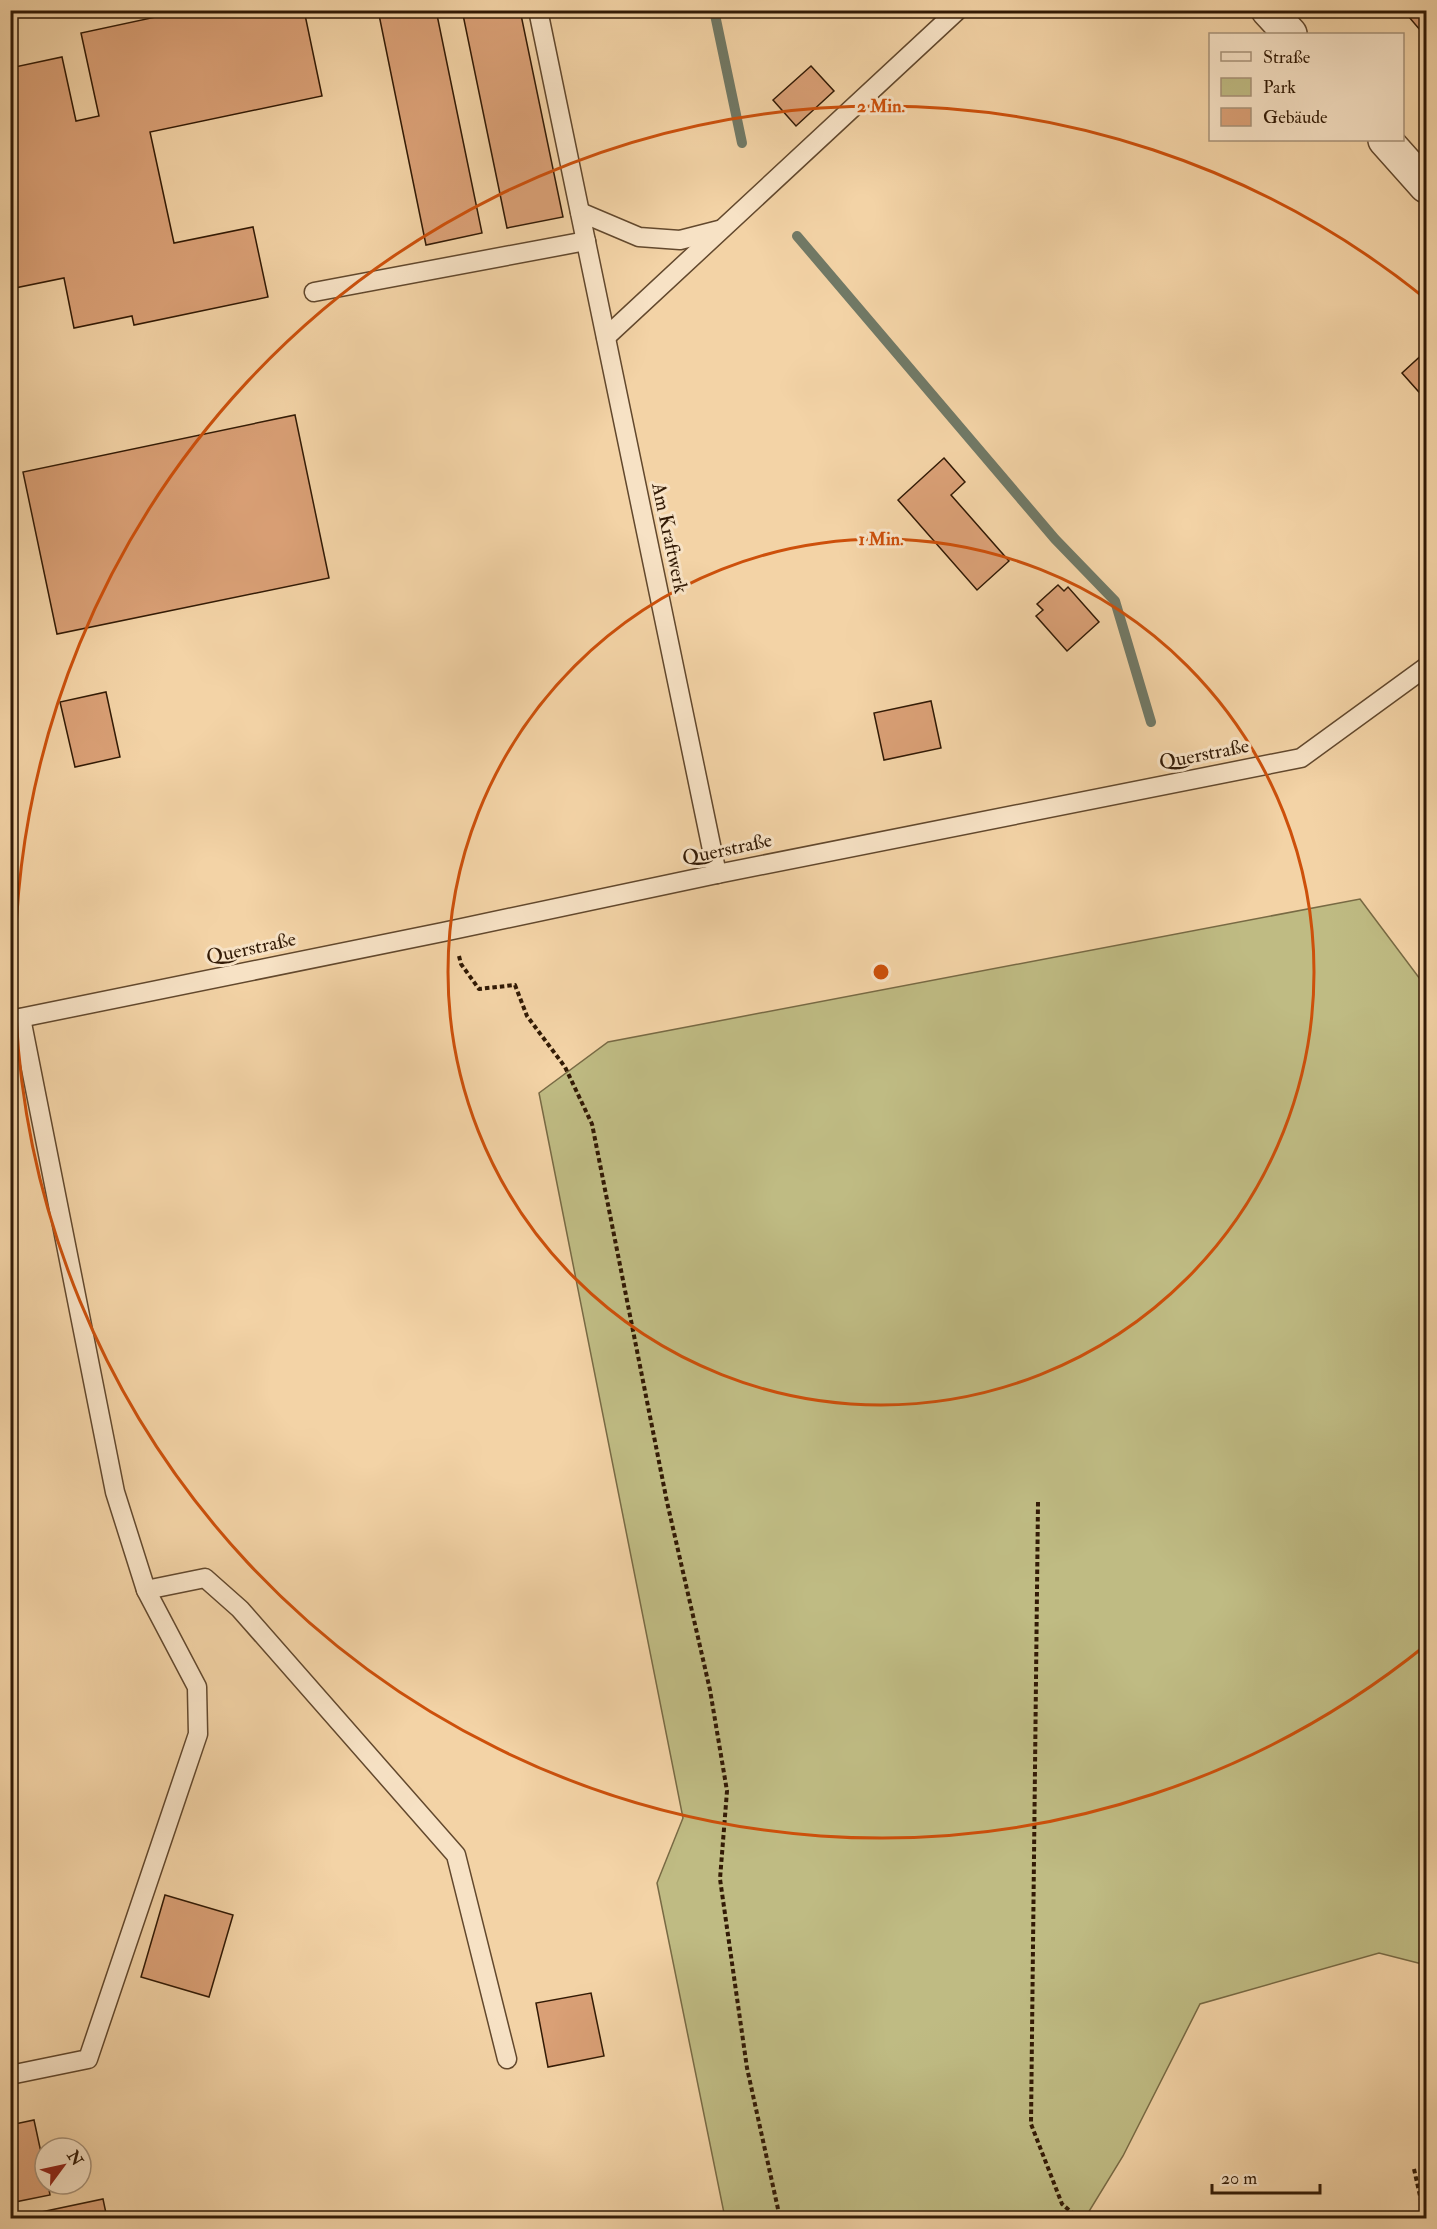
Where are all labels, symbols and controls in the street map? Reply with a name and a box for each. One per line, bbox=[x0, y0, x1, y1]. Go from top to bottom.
legend bbox=[1209, 33, 1404, 141]
text: Straße bbox=[1263, 46, 1311, 69]
text: Park bbox=[1263, 76, 1296, 99]
text: 2 Min. bbox=[857, 95, 905, 118]
text: Gebäude bbox=[1263, 106, 1328, 129]
street label: Am Kraftwerk bbox=[646, 479, 694, 596]
text: 1 Min. bbox=[858, 528, 904, 551]
street label: Querstraße bbox=[1157, 733, 1251, 775]
street label: Querstraße bbox=[680, 827, 774, 871]
street label: Querstraße bbox=[204, 926, 298, 970]
centre of rings bbox=[871, 962, 891, 982]
north arrow bbox=[33, 2136, 93, 2196]
text: N bbox=[62, 2146, 87, 2170]
scale bar bbox=[1212, 2157, 1320, 2195]
text: 20 m bbox=[1221, 2167, 1257, 2190]

